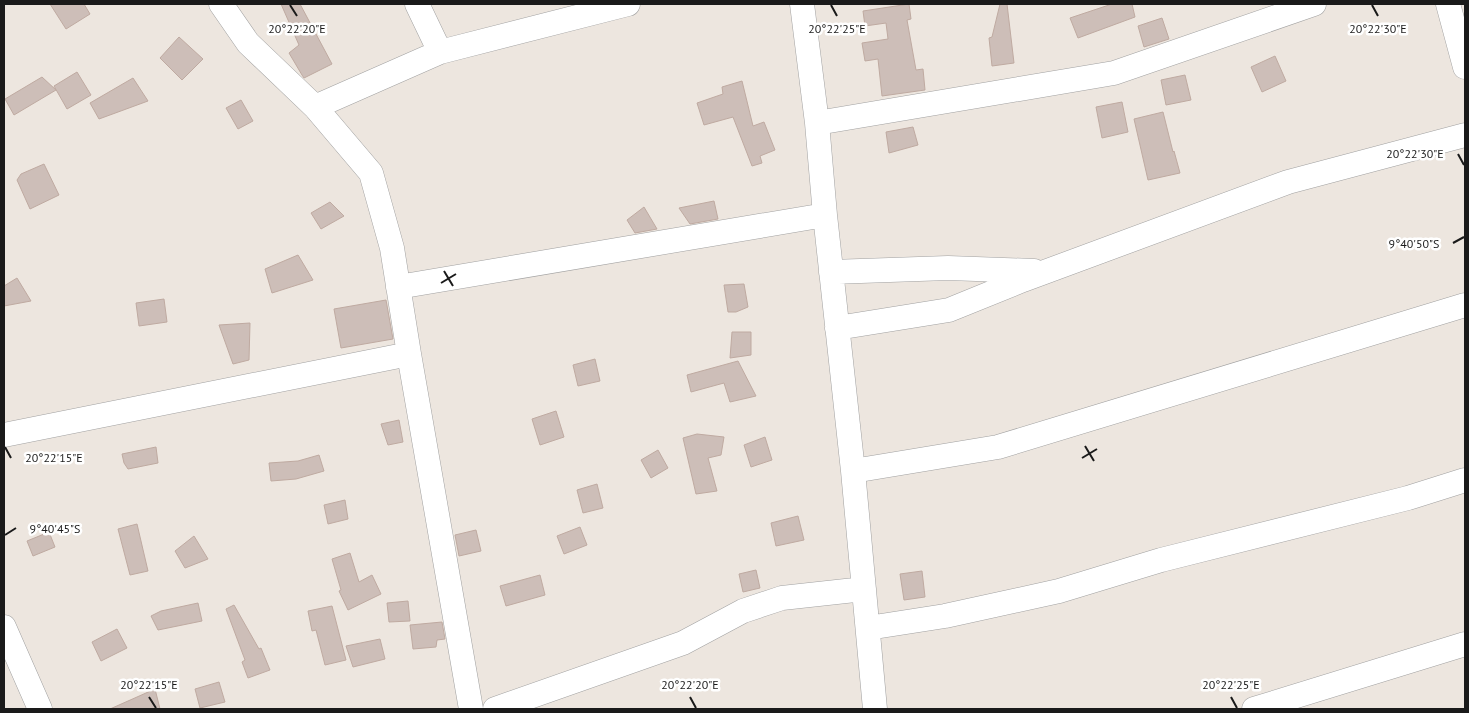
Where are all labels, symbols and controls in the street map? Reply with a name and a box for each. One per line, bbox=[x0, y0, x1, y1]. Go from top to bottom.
text: 20°22'20"E bbox=[268, 21, 326, 36]
text: 20°22'25"E bbox=[808, 21, 866, 36]
text: 20°22'30"E bbox=[1349, 21, 1407, 36]
text: 20°22'30"E bbox=[1386, 146, 1444, 161]
text: 9°40'50"S bbox=[1389, 236, 1439, 251]
text: 20°22'15"E bbox=[25, 450, 83, 465]
text: 9°40'45"S bbox=[30, 521, 80, 536]
text: 20°22'15"E bbox=[120, 677, 178, 692]
text: 20°22'20"E bbox=[661, 677, 719, 692]
text: 20°22'25"E bbox=[1202, 677, 1260, 692]

